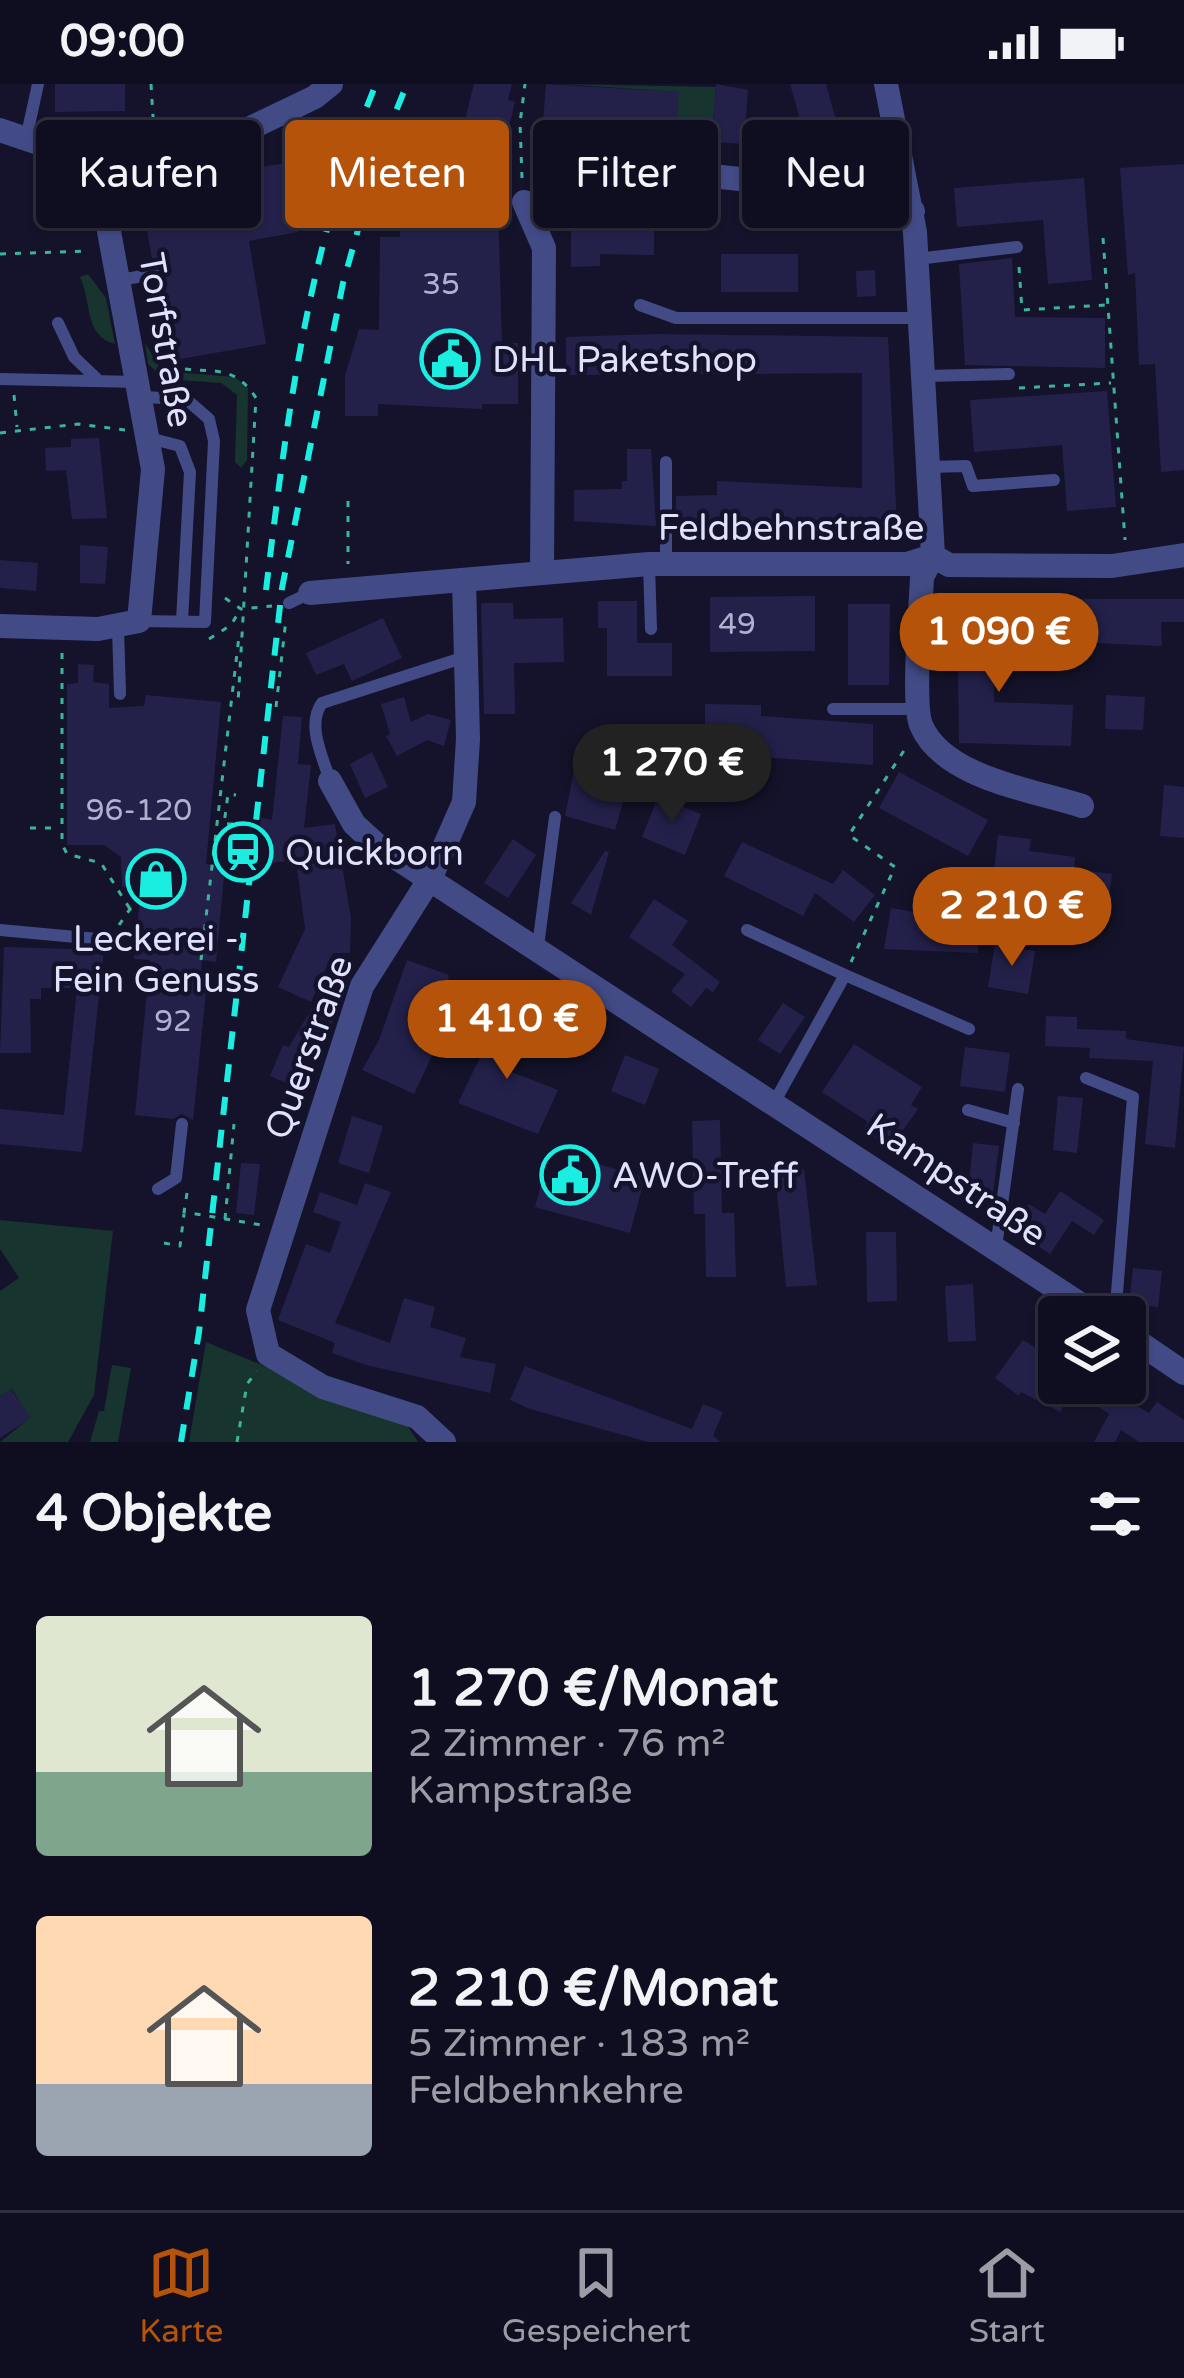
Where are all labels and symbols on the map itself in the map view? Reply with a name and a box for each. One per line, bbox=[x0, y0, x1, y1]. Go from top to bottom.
street label: Torfstraße bbox=[129, 250, 202, 431]
house number: 35 bbox=[422, 266, 460, 303]
public building icon: DHL Paketshop bbox=[419, 328, 481, 390]
place label: DHL Paketshop bbox=[492, 339, 757, 382]
street label: Feldbehnstraße bbox=[658, 507, 924, 550]
pin: 1 090 € bbox=[888, 593, 1110, 695]
house number: 49 bbox=[718, 606, 756, 643]
pin: 1 270 € bbox=[561, 724, 783, 826]
house number: 96-120 bbox=[86, 792, 192, 829]
station icon: Quickborn bbox=[212, 821, 274, 883]
place label: Quickborn bbox=[285, 832, 464, 875]
shop icon: Leckerei - Fein Genuss bbox=[125, 848, 187, 910]
pin: 2 210 € bbox=[901, 867, 1123, 969]
place label: Leckerei - Fein Genuss bbox=[53, 918, 259, 1002]
street label: Querstraße bbox=[256, 950, 362, 1145]
pin: 1 410 € bbox=[396, 980, 618, 1082]
house number: 92 bbox=[154, 1003, 192, 1040]
street label: Kampstraße bbox=[858, 1104, 1054, 1256]
public building icon: AWO-Treff bbox=[539, 1144, 601, 1206]
place label: AWO-Treff bbox=[612, 1155, 798, 1198]

